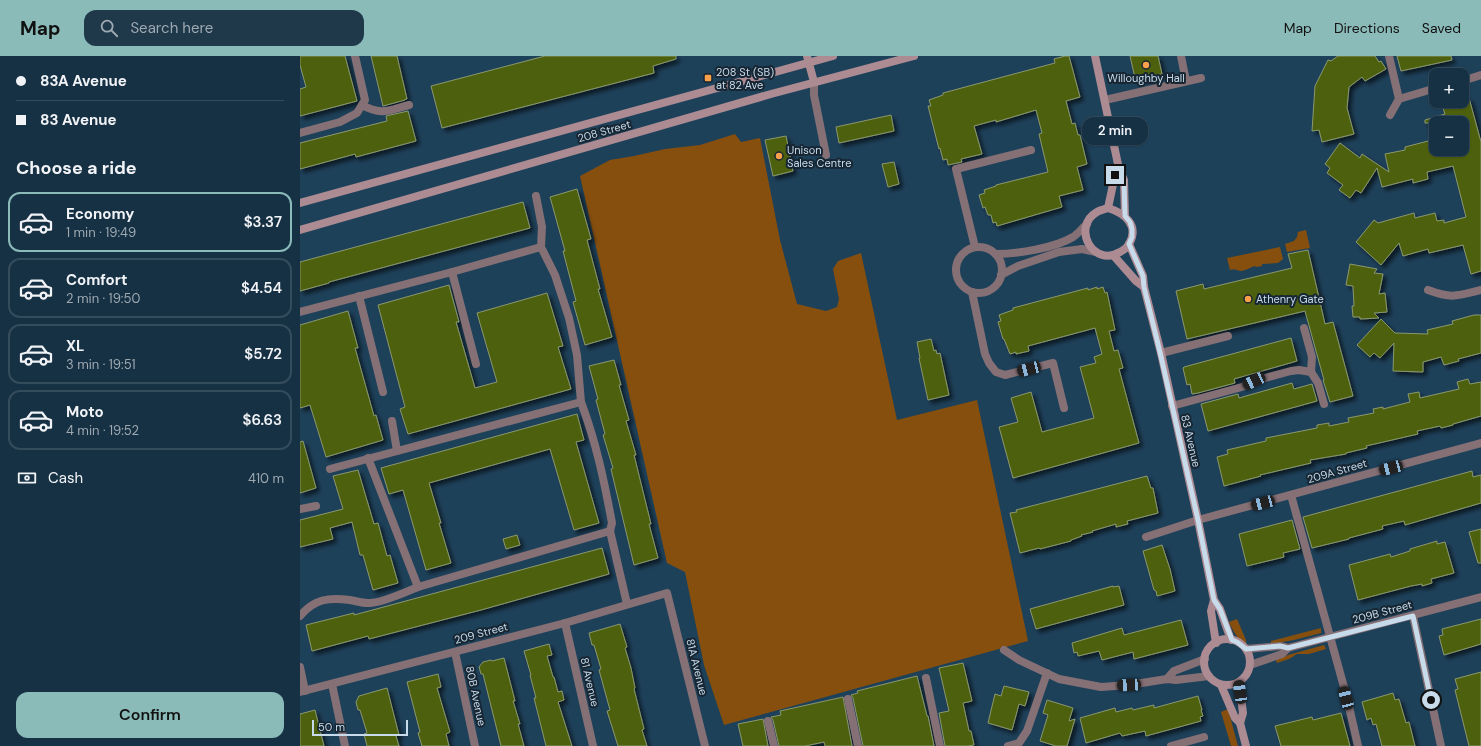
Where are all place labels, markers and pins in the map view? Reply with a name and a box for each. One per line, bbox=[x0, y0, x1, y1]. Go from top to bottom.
marker: Willoughby Hall bbox=[1141, 60, 1151, 70]
place label: 208 St (SB) at 82 Ave bbox=[716, 65, 774, 92]
place label: Willoughby Hall bbox=[1107, 71, 1185, 85]
marker: 208 St (SB) at 82 Ave bbox=[703, 73, 713, 83]
place label: Unison Sales Centre bbox=[787, 143, 851, 170]
marker: Unison Sales Centre bbox=[774, 151, 784, 161]
place label: Athenry Gate bbox=[1256, 292, 1324, 306]
marker: Athenry Gate bbox=[1243, 294, 1253, 304]

